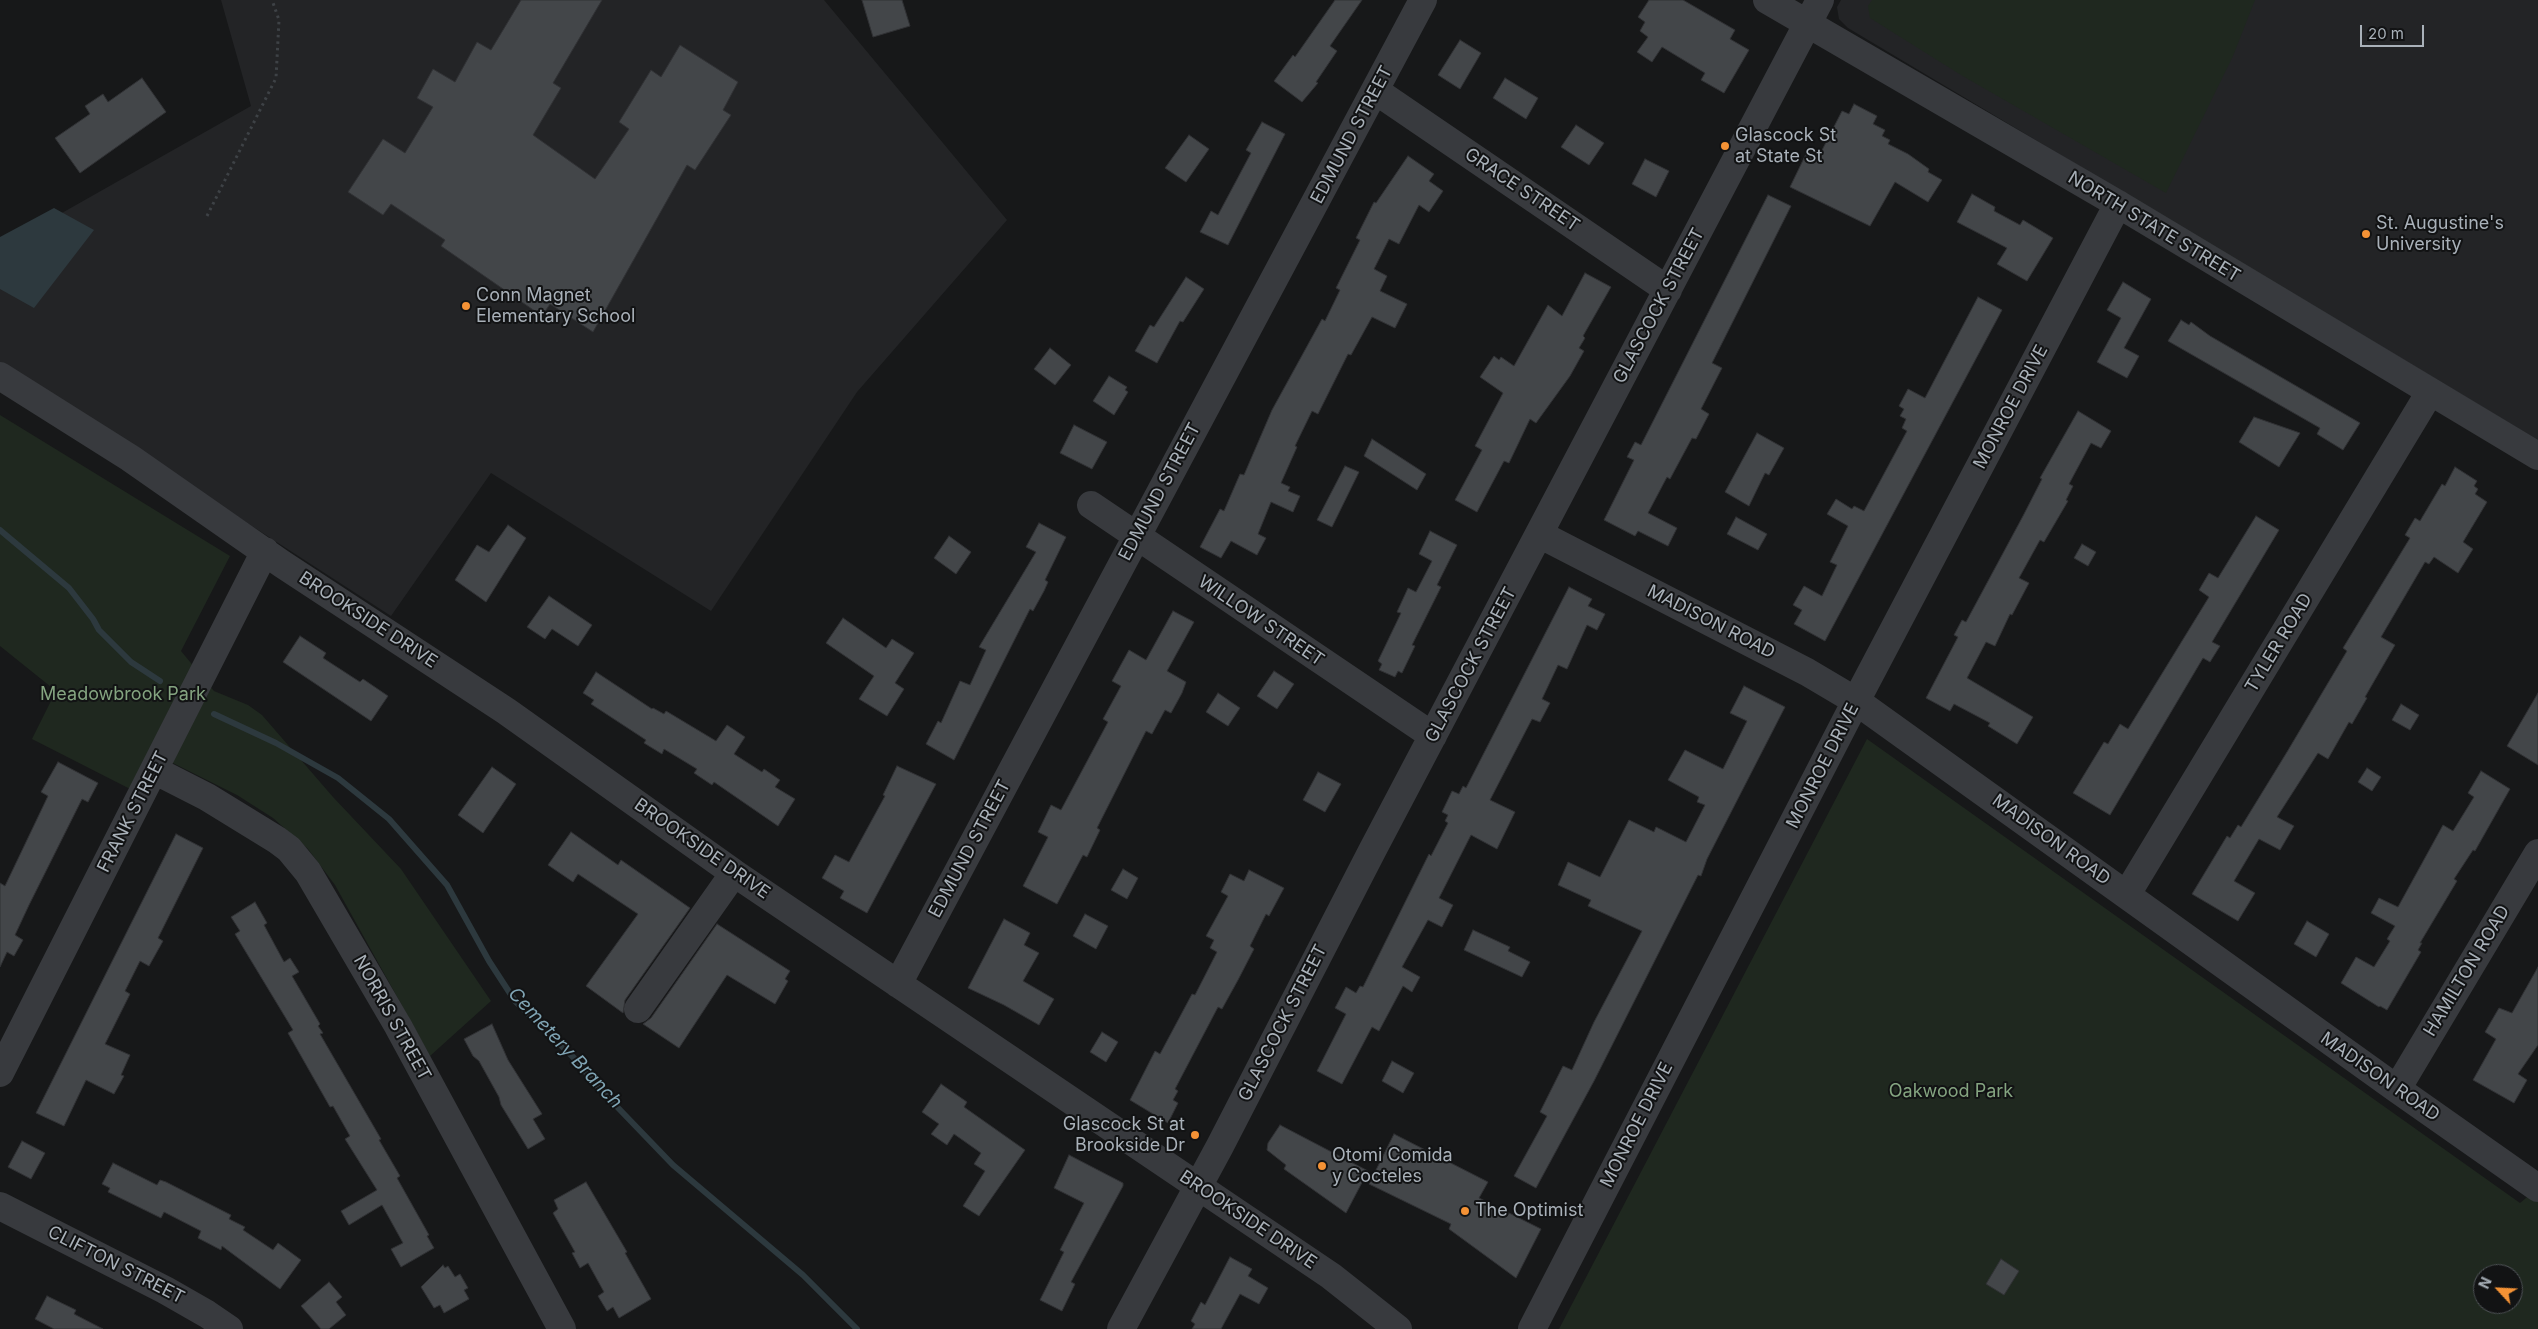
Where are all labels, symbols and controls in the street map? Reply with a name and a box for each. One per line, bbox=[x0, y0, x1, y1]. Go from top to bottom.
scale bar bbox=[2363, 15, 2427, 47]
text: 20 m bbox=[2368, 24, 2404, 43]
street label: EDMUND STREET bbox=[1307, 62, 1397, 208]
place label: Glascock St at State St bbox=[1735, 125, 1836, 168]
marker: Glascock St at State St bbox=[1719, 140, 1731, 152]
street label: GRACE STREET bbox=[1460, 144, 1584, 236]
street label: NORTH STATE STREET bbox=[2064, 167, 2244, 287]
place label: St. Augustine's University bbox=[2376, 213, 2504, 255]
street label: GLASCOCK STREET bbox=[1609, 225, 1709, 387]
marker: St. Augustine's University bbox=[2360, 228, 2372, 240]
place label: Conn Magnet Elementary School bbox=[476, 285, 635, 328]
marker: Conn Magnet Elementary School bbox=[460, 300, 472, 312]
street label: MONROE DRIVE bbox=[1969, 341, 2053, 473]
street label: EDMUND STREET bbox=[1115, 419, 1205, 565]
street label: BROOKSIDE DRIVE bbox=[295, 567, 441, 673]
street label: WILLOW STREET bbox=[1194, 571, 1328, 671]
street label: MADISON ROAD bbox=[1643, 580, 1779, 664]
street label: GLASCOCK STREET bbox=[1421, 584, 1521, 746]
street label: TYLER ROAD bbox=[2241, 589, 2317, 697]
park label: Meadowbrook Park bbox=[40, 684, 206, 706]
street label: MONROE DRIVE bbox=[1782, 700, 1864, 832]
street label: FRANK STREET bbox=[93, 748, 173, 876]
street label: EDMUND STREET bbox=[925, 776, 1015, 922]
street label: MADISON ROAD bbox=[1988, 790, 2114, 890]
street label: BROOKSIDE DRIVE bbox=[630, 794, 774, 904]
street label: HAMILTON ROAD bbox=[2419, 902, 2515, 1040]
street label: GLASCOCK STREET bbox=[1234, 941, 1332, 1105]
street label: NORRIS STREET bbox=[349, 952, 435, 1084]
water label: Cemetery Branch bbox=[503, 983, 627, 1113]
street label: MADISON ROAD bbox=[2316, 1028, 2444, 1126]
street label: MONROE DRIVE bbox=[1596, 1059, 1678, 1191]
park label: Oakwood Park bbox=[1889, 1081, 2013, 1103]
place label: Glascock St at Brookside Dr bbox=[1063, 1114, 1185, 1156]
marker: Glascock St at Brookside Dr bbox=[1189, 1129, 1201, 1141]
place label: Otomi Comida y Cocteles bbox=[1332, 1145, 1453, 1188]
marker: Otomi Comida y Cocteles bbox=[1316, 1160, 1328, 1172]
street label: BROOKSIDE DRIVE bbox=[1175, 1166, 1321, 1274]
place label: The Optimist bbox=[1475, 1200, 1583, 1222]
marker: The Optimist bbox=[1459, 1205, 1471, 1217]
street label: CLIFTON STREET bbox=[44, 1221, 188, 1309]
north arrow bbox=[2473, 1264, 2523, 1314]
text: N bbox=[2475, 1274, 2495, 1291]

